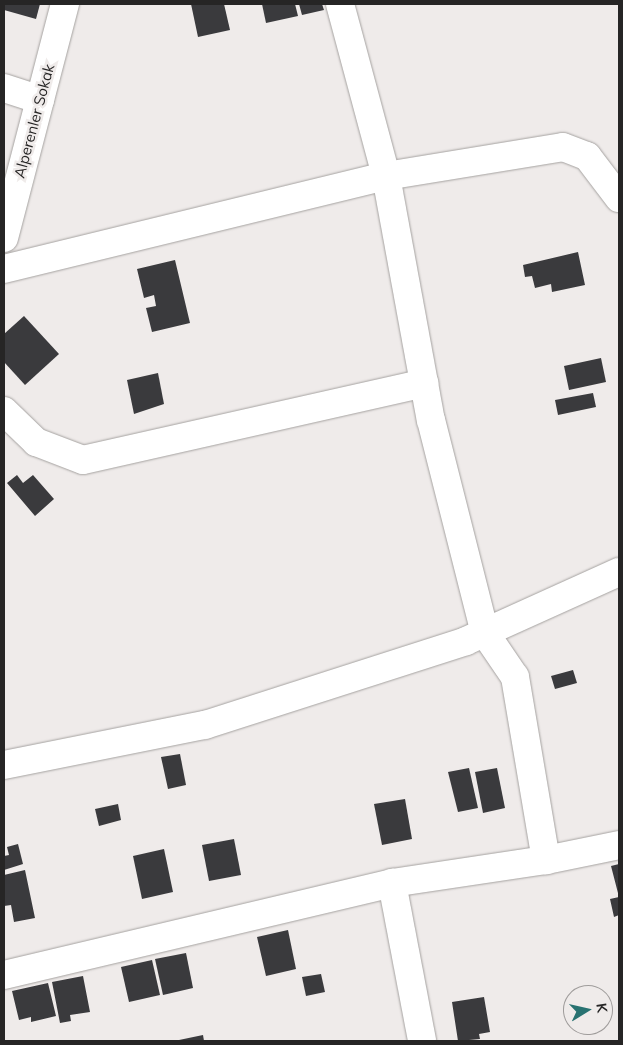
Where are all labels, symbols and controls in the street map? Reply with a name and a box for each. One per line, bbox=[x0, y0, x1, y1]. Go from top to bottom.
street label: Alperenler Sokak bbox=[10, 62, 58, 180]
north arrow bbox=[563, 985, 613, 1035]
text: K bbox=[592, 1002, 611, 1014]

